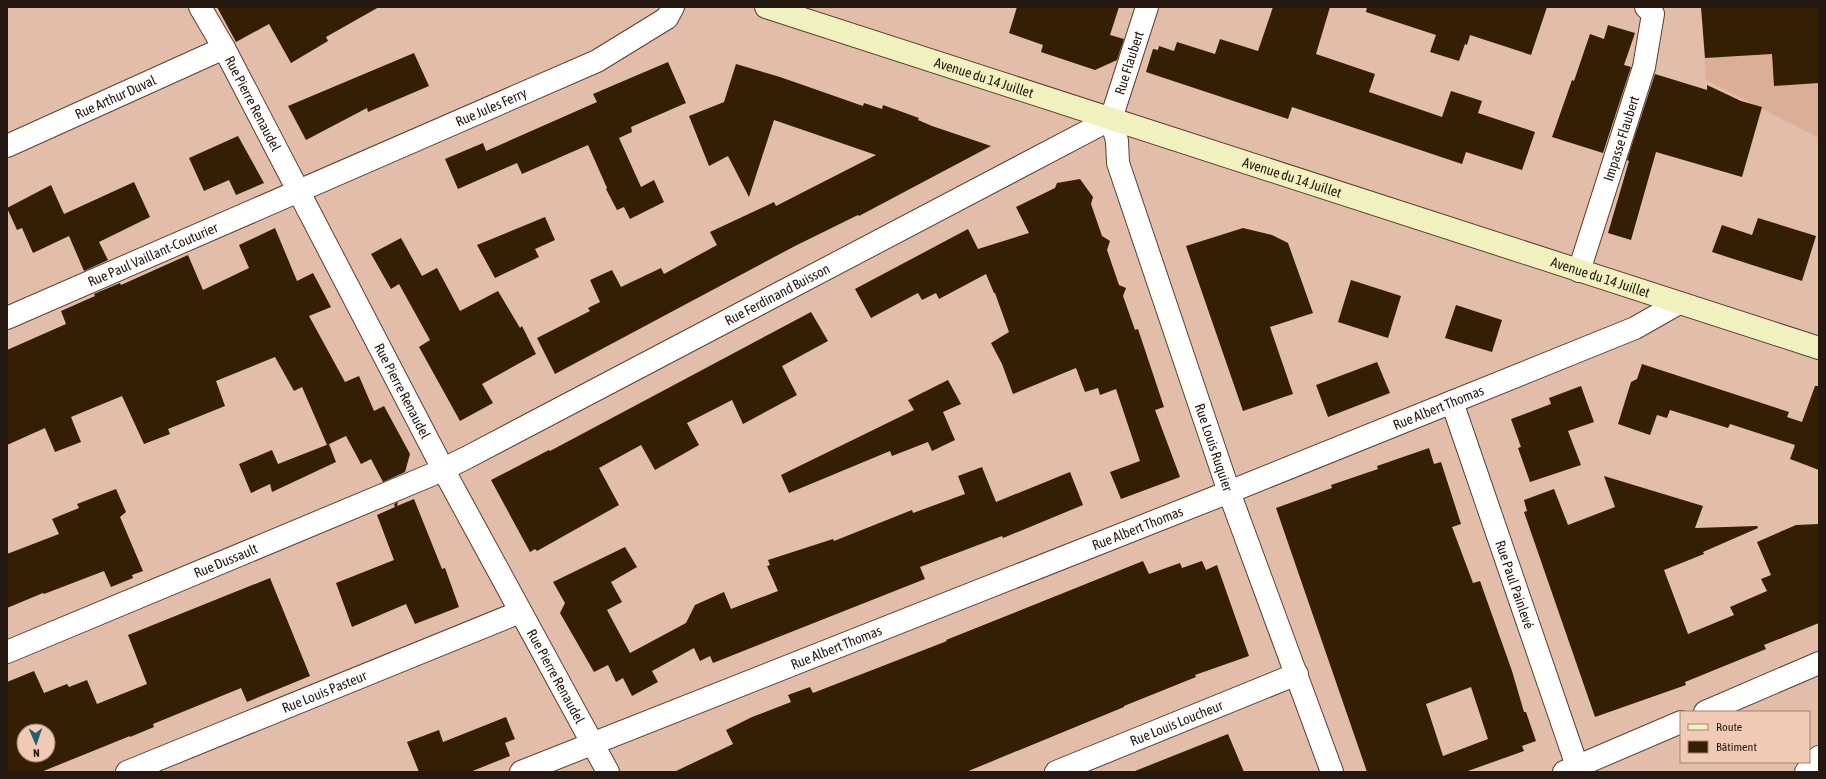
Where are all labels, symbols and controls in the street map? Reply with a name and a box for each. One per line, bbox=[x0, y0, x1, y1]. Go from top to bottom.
street label: Rue Flaubert bbox=[1111, 29, 1147, 97]
street label: Rue Pierre Renaudel bbox=[222, 53, 284, 154]
street label: Avenue du 14 Juillet bbox=[932, 54, 1035, 101]
street label: Rue Arthur Duval bbox=[72, 72, 159, 122]
street label: Rue Jules Ferry bbox=[453, 85, 529, 130]
street label: Impasse Flaubert bbox=[1600, 94, 1642, 183]
street label: Avenue du 14 Juillet bbox=[1240, 154, 1344, 201]
street label: Rue Paul Vaillant-Couturier bbox=[85, 219, 221, 290]
street label: Avenue du 14 Juillet bbox=[1549, 254, 1652, 301]
street label: Rue Ferdinand Buisson bbox=[722, 260, 832, 329]
street label: Rue Pierre Renaudel bbox=[371, 341, 434, 441]
street label: Rue Albert Thomas bbox=[1391, 382, 1486, 433]
street label: Rue Louis Ruquier bbox=[1192, 401, 1236, 494]
street label: Rue Albert Thomas bbox=[1090, 503, 1185, 553]
street label: Rue Paul Painlevé bbox=[1492, 538, 1537, 631]
street label: Rue Dussault bbox=[191, 540, 260, 581]
street label: Rue Albert Thomas bbox=[788, 622, 884, 673]
street label: Rue Pierre Renaudel bbox=[524, 626, 588, 726]
street label: Rue Louis Pasteur bbox=[280, 667, 370, 716]
street label: Rue Louis Loucheur bbox=[1128, 697, 1226, 749]
legend bbox=[1680, 711, 1810, 763]
text: Route bbox=[1716, 720, 1742, 734]
north arrow bbox=[16, 723, 56, 763]
text: Bâtiment bbox=[1716, 740, 1757, 754]
text: N bbox=[33, 747, 40, 759]

